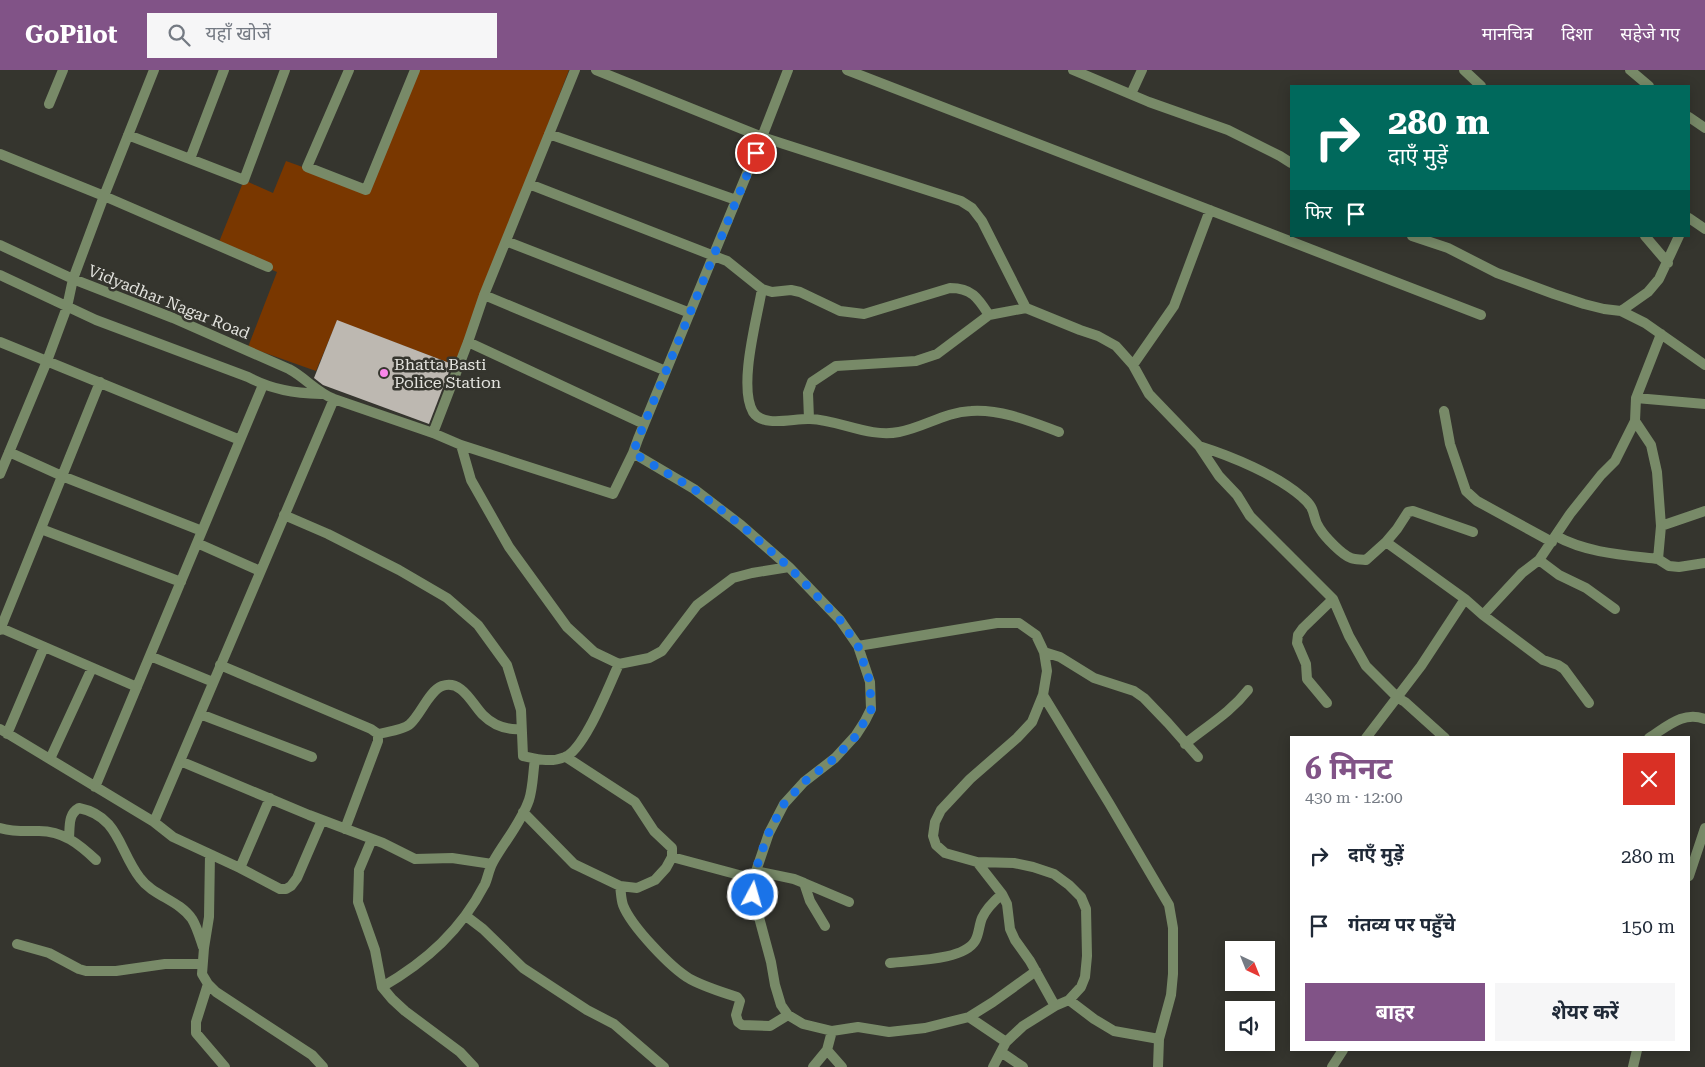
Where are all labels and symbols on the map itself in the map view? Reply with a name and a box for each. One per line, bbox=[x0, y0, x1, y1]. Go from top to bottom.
pin bbox=[735, 132, 777, 174]
street label: Vidyadhar Nagar Road bbox=[85, 261, 253, 343]
place label: Bhatta Basti Police Station bbox=[394, 355, 501, 392]
marker: Bhatta Basti Police Station bbox=[378, 367, 390, 379]
position arrow bbox=[726, 868, 778, 920]
north arrow bbox=[1225, 941, 1275, 991]

